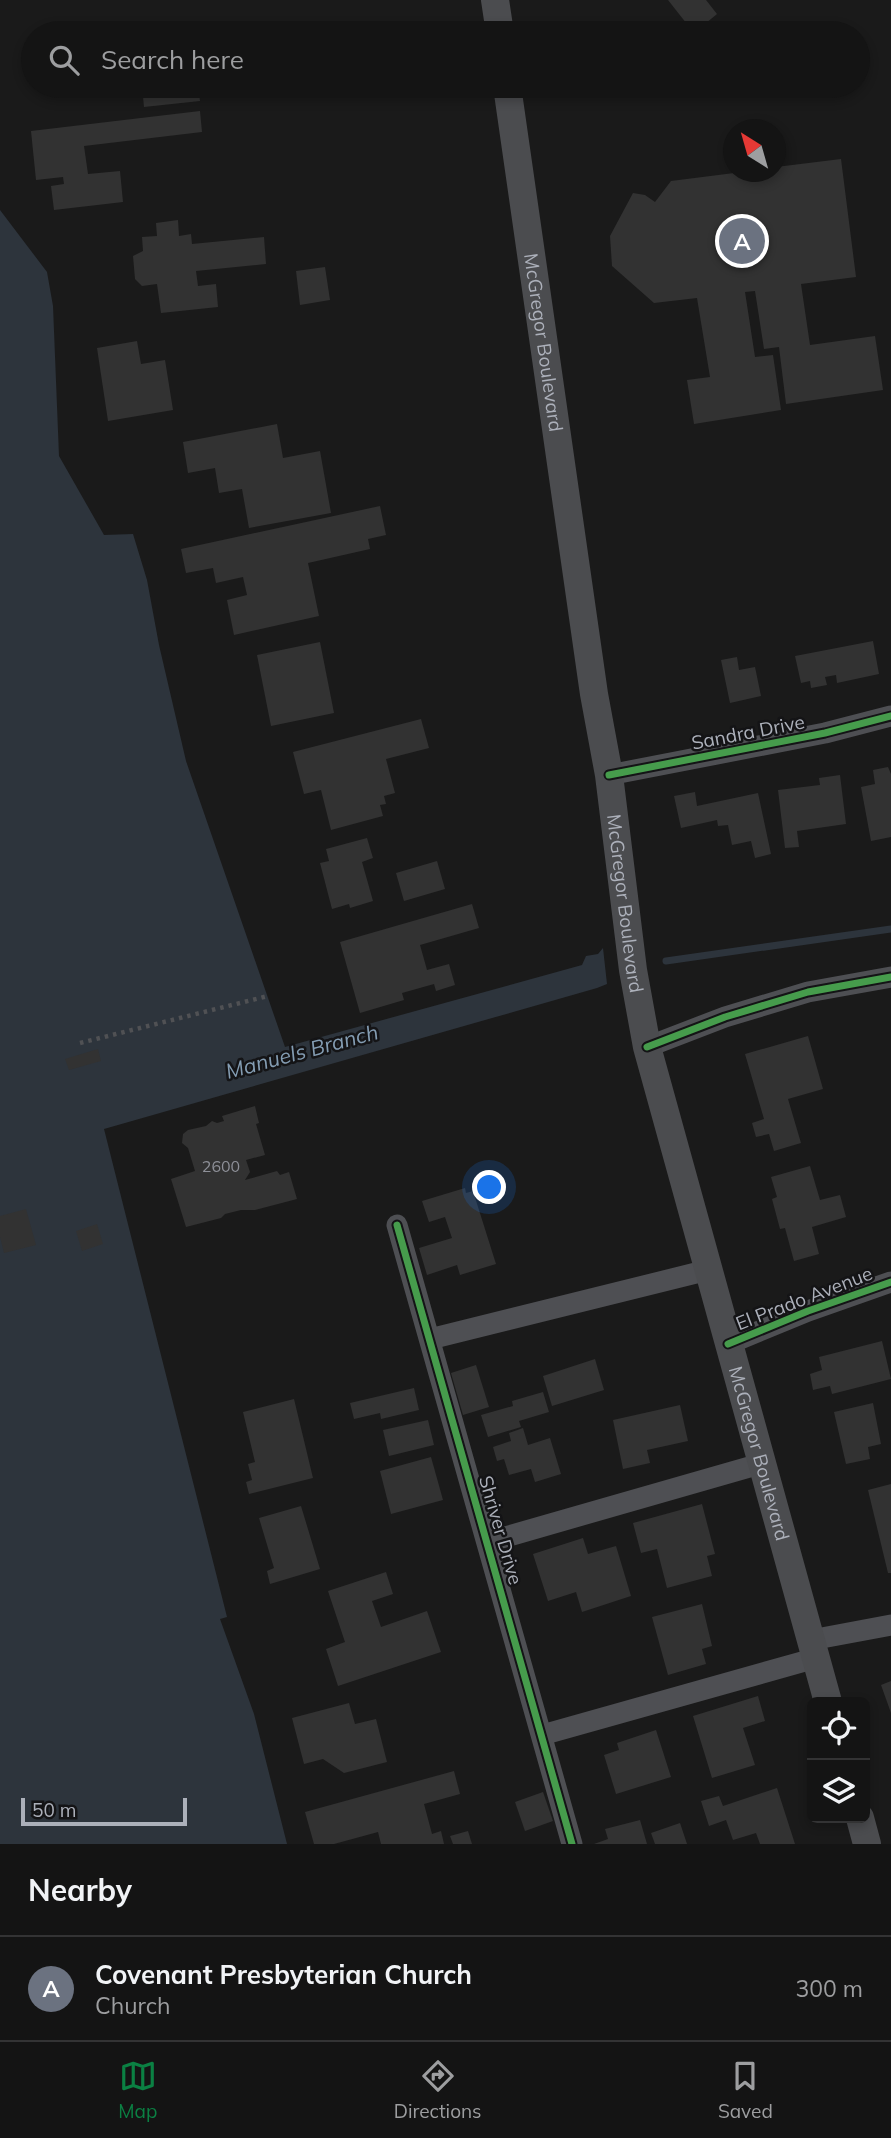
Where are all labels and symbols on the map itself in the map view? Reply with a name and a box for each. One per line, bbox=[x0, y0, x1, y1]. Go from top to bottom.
north arrow bbox=[723, 119, 786, 182]
pin: A bbox=[719, 215, 765, 267]
street label: McGregor Boulevard bbox=[519, 252, 568, 433]
street label: Sandra Drive bbox=[689, 709, 807, 755]
street label: McGregor Boulevard bbox=[602, 813, 649, 995]
water label: Manuels Branch bbox=[223, 1018, 381, 1084]
house number: 2600 bbox=[202, 1156, 240, 1176]
your location bbox=[472, 1170, 506, 1204]
street label: El Prado Avenue bbox=[732, 1261, 876, 1335]
street label: McGregor Boulevard bbox=[724, 1364, 795, 1543]
street label: Shriver Drive bbox=[474, 1473, 528, 1587]
scale bar bbox=[21, 1795, 187, 1827]

